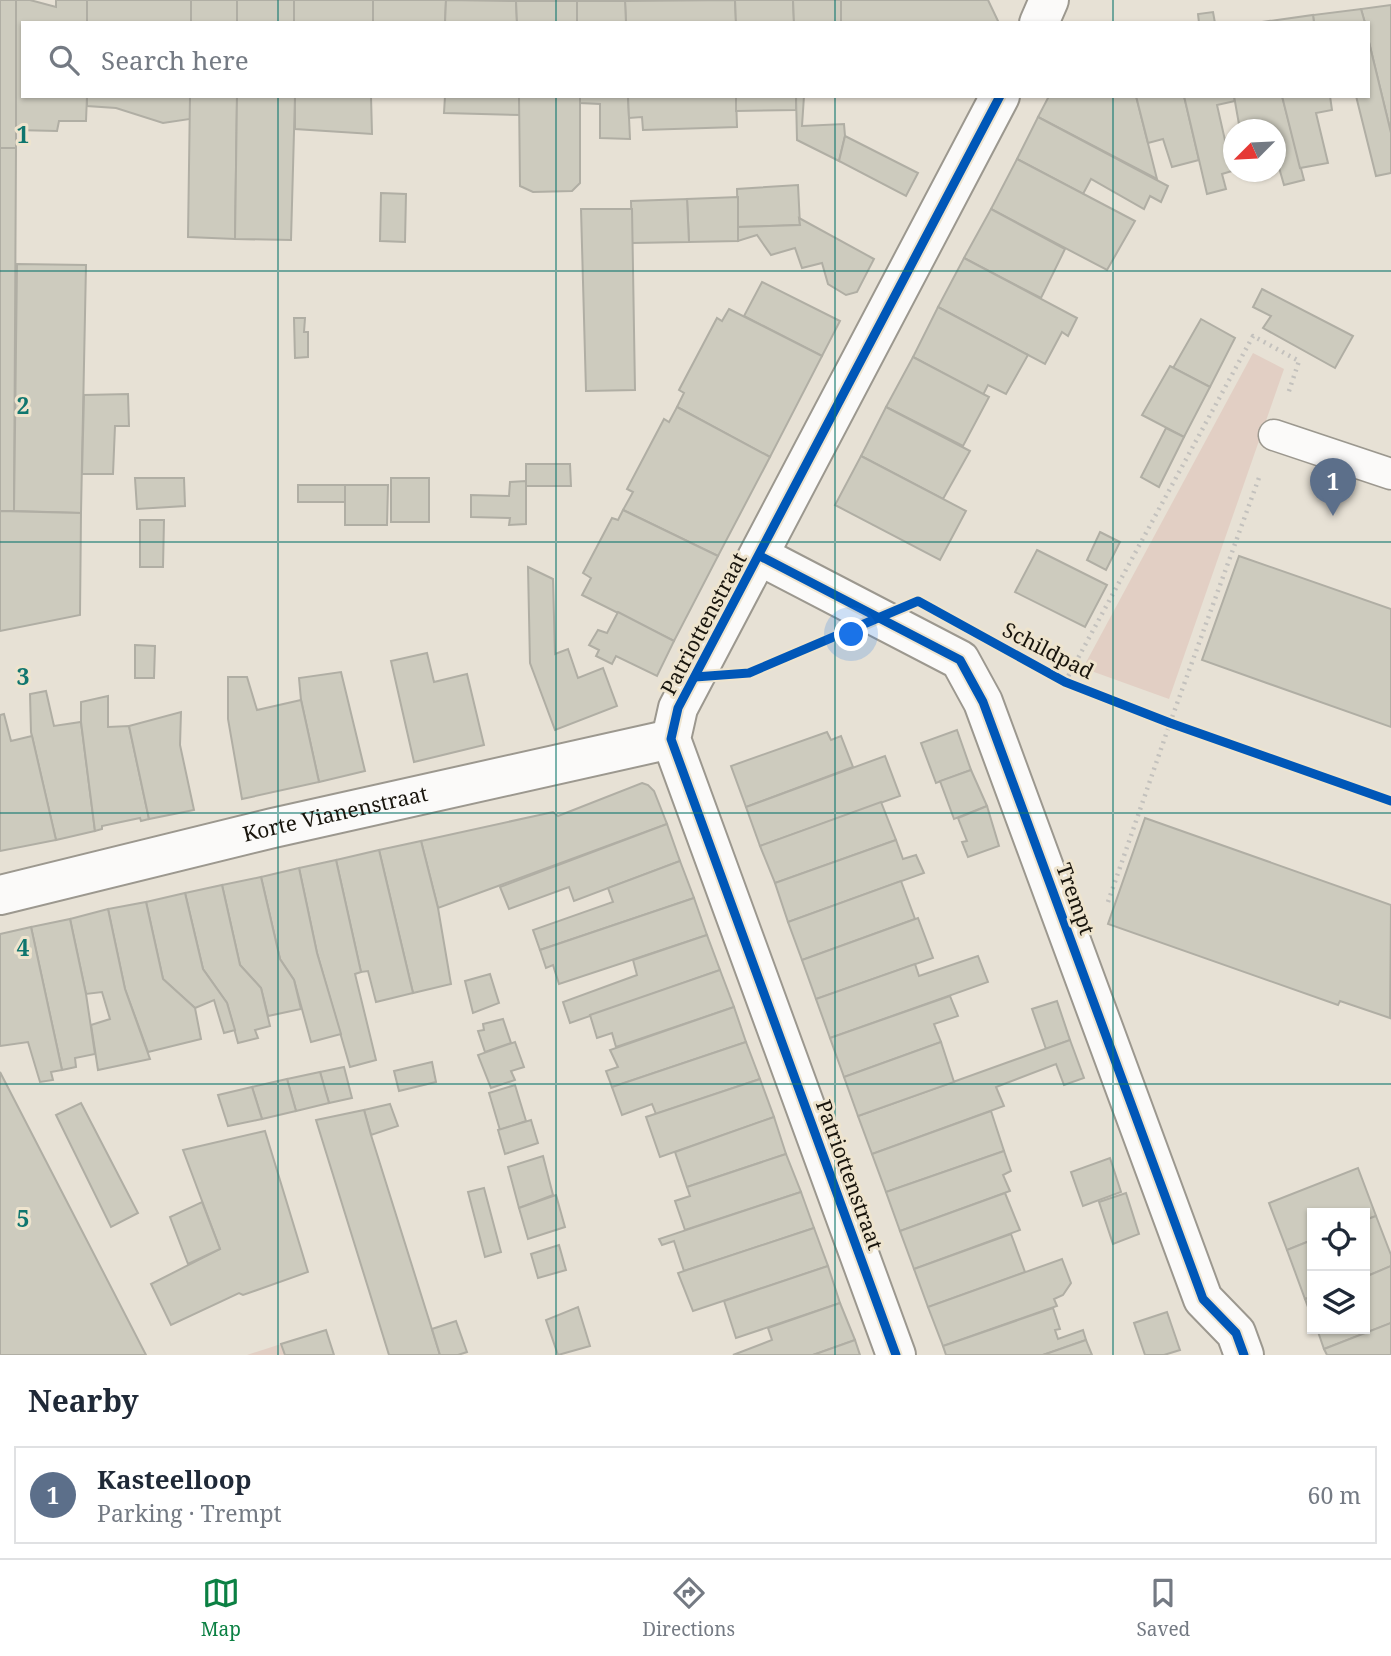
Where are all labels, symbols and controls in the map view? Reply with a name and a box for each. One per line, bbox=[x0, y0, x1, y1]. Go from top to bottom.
search box bbox=[21, 21, 1370, 98]
icon: search bbox=[45, 41, 83, 79]
text: Search here bbox=[101, 42, 249, 78]
text: 1 bbox=[17, 118, 30, 150]
north arrow bbox=[1223, 119, 1286, 182]
text: 2 bbox=[17, 389, 30, 421]
pin: 1 bbox=[1310, 458, 1356, 516]
street label: Patriottenstraat bbox=[654, 547, 752, 700]
street label: Schildpad bbox=[998, 615, 1099, 685]
your location bbox=[834, 617, 868, 651]
text: 3 bbox=[17, 660, 30, 692]
street label: Korte Vianenstraat bbox=[240, 779, 430, 848]
street label: Trempt bbox=[1050, 859, 1102, 938]
text: 4 bbox=[17, 931, 30, 963]
street label: Patriottenstraat bbox=[810, 1096, 890, 1253]
text: 5 bbox=[17, 1202, 30, 1234]
map controls bbox=[1307, 1208, 1370, 1334]
button: locate bbox=[1307, 1208, 1370, 1271]
button: layers bbox=[1307, 1271, 1370, 1334]
text: Nearby bbox=[28, 1380, 139, 1421]
text: Kasteelloop bbox=[97, 1461, 251, 1497]
text: 1 bbox=[47, 1479, 60, 1511]
text: 60 m bbox=[1308, 1479, 1361, 1511]
text: Parking · Trempt bbox=[97, 1497, 282, 1529]
tab: Map bbox=[201, 1574, 241, 1642]
tab: Directions bbox=[642, 1574, 735, 1642]
tab: Saved bbox=[1136, 1574, 1190, 1642]

